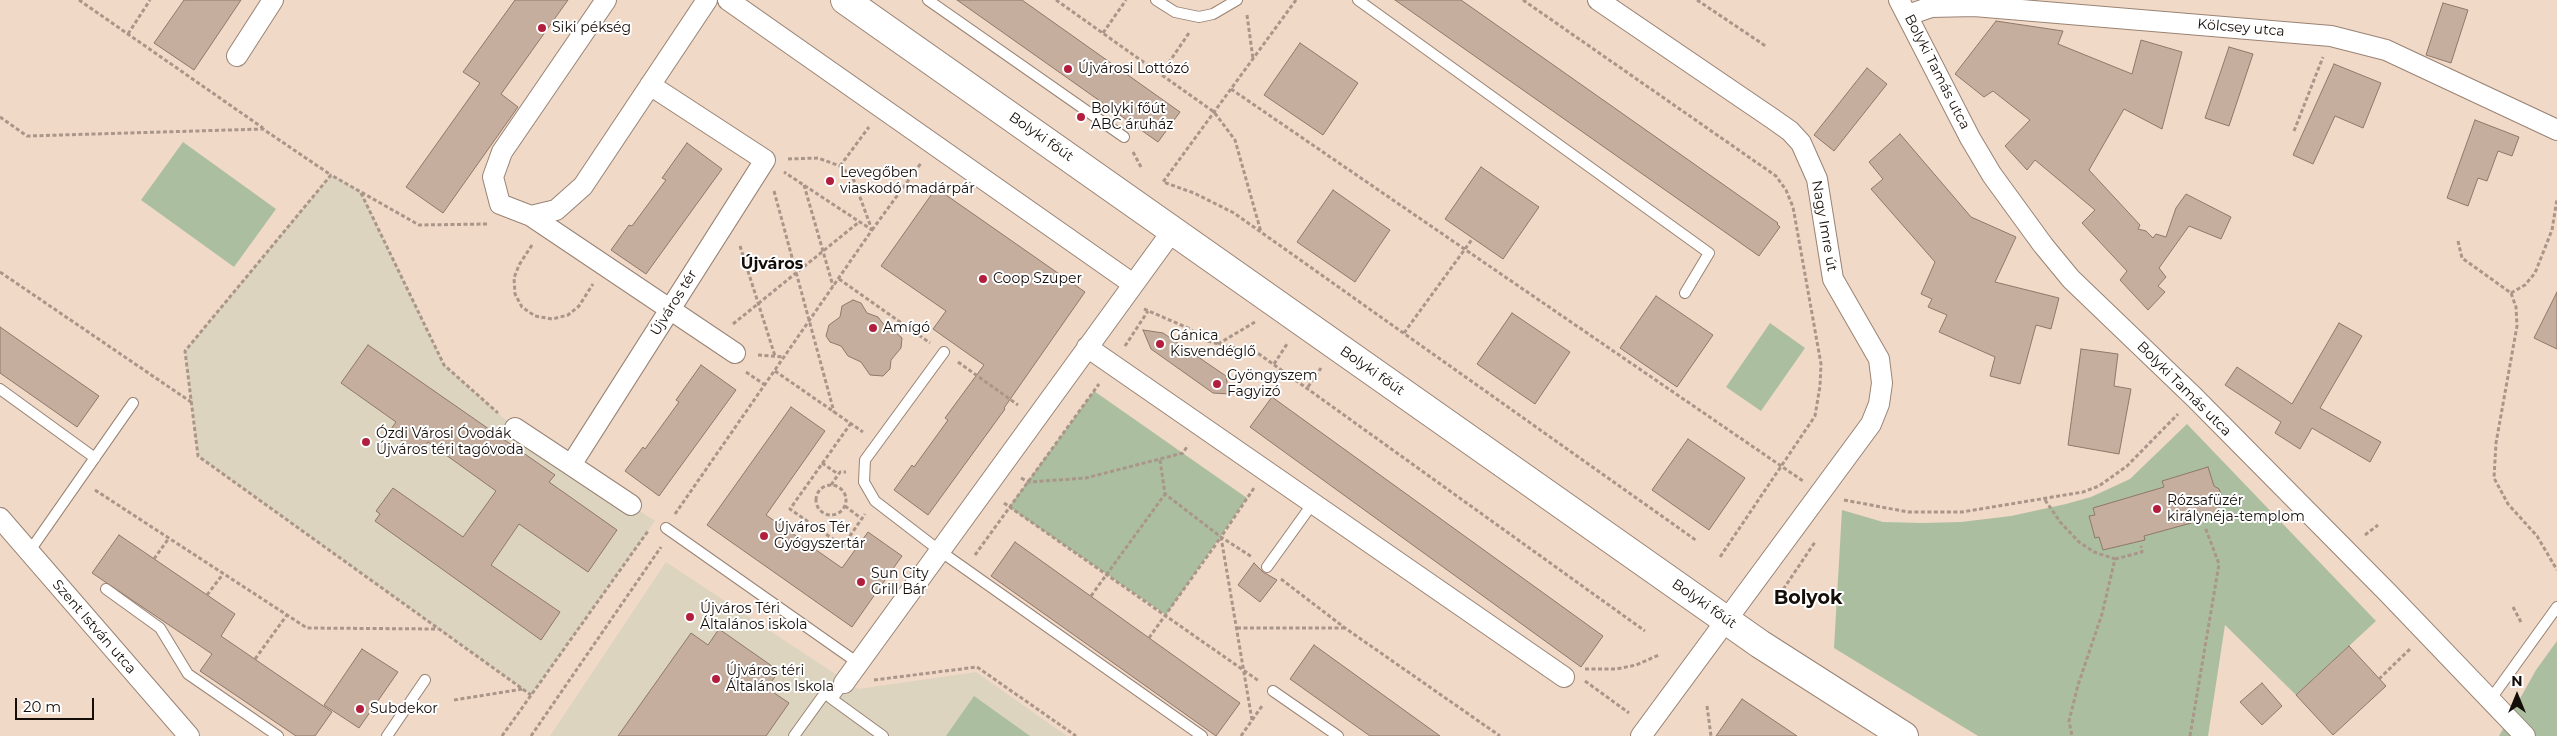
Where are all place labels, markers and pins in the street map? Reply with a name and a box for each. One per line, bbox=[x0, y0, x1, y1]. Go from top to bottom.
place label: Siki pékség bbox=[552, 20, 631, 36]
marker: Siki pékség bbox=[536, 22, 548, 34]
place label: Újvárosi Lottózó bbox=[1078, 61, 1189, 77]
marker: Újvárosi Lottózó bbox=[1062, 63, 1074, 75]
place label: Bolyki főút ABC áruház bbox=[1091, 101, 1173, 134]
marker: Bolyki főút ABC áruház bbox=[1075, 111, 1087, 123]
place label: Levegőben viaskodó madárpár bbox=[840, 165, 975, 198]
marker: Levegőben viaskodó madárpár bbox=[824, 175, 836, 187]
place label: Coop Szuper bbox=[993, 271, 1082, 287]
marker: Coop Szuper bbox=[977, 273, 989, 285]
place label: Amígó bbox=[883, 320, 930, 336]
marker: Amígó bbox=[867, 322, 879, 334]
place label: Gánica Kisvendéglő bbox=[1170, 328, 1256, 361]
marker: Gánica Kisvendéglő bbox=[1154, 338, 1166, 350]
place label: Gyöngyszem Fagyizó bbox=[1227, 368, 1318, 401]
marker: Gyöngyszem Fagyizó bbox=[1211, 378, 1223, 390]
place label: Ózdi Városi Óvodák Újváros téri tagóvoda bbox=[376, 426, 524, 458]
marker: Ózdi Városi Óvodák Újváros téri tagóvoda bbox=[360, 436, 372, 448]
place label: Rózsafüzér királynéja-templom bbox=[2167, 493, 2305, 526]
marker: Rózsafüzér királynéja-templom bbox=[2151, 503, 2163, 515]
place label: Újváros Tér Gyógyszertár bbox=[774, 520, 865, 552]
marker: Újváros Tér Gyógyszertár bbox=[758, 530, 770, 542]
place label: Sun City Grill Bár bbox=[871, 566, 928, 598]
marker: Sun City Grill Bár bbox=[855, 576, 867, 588]
place label: Újváros Téri Általános iskola bbox=[700, 601, 808, 634]
marker: Újváros Téri Általános iskola bbox=[684, 611, 696, 623]
place label: Újváros téri Általános Iskola bbox=[726, 663, 834, 696]
marker: Újváros téri Általános Iskola bbox=[710, 673, 722, 685]
place label: Subdekor bbox=[370, 701, 438, 717]
marker: Subdekor bbox=[354, 703, 366, 715]

